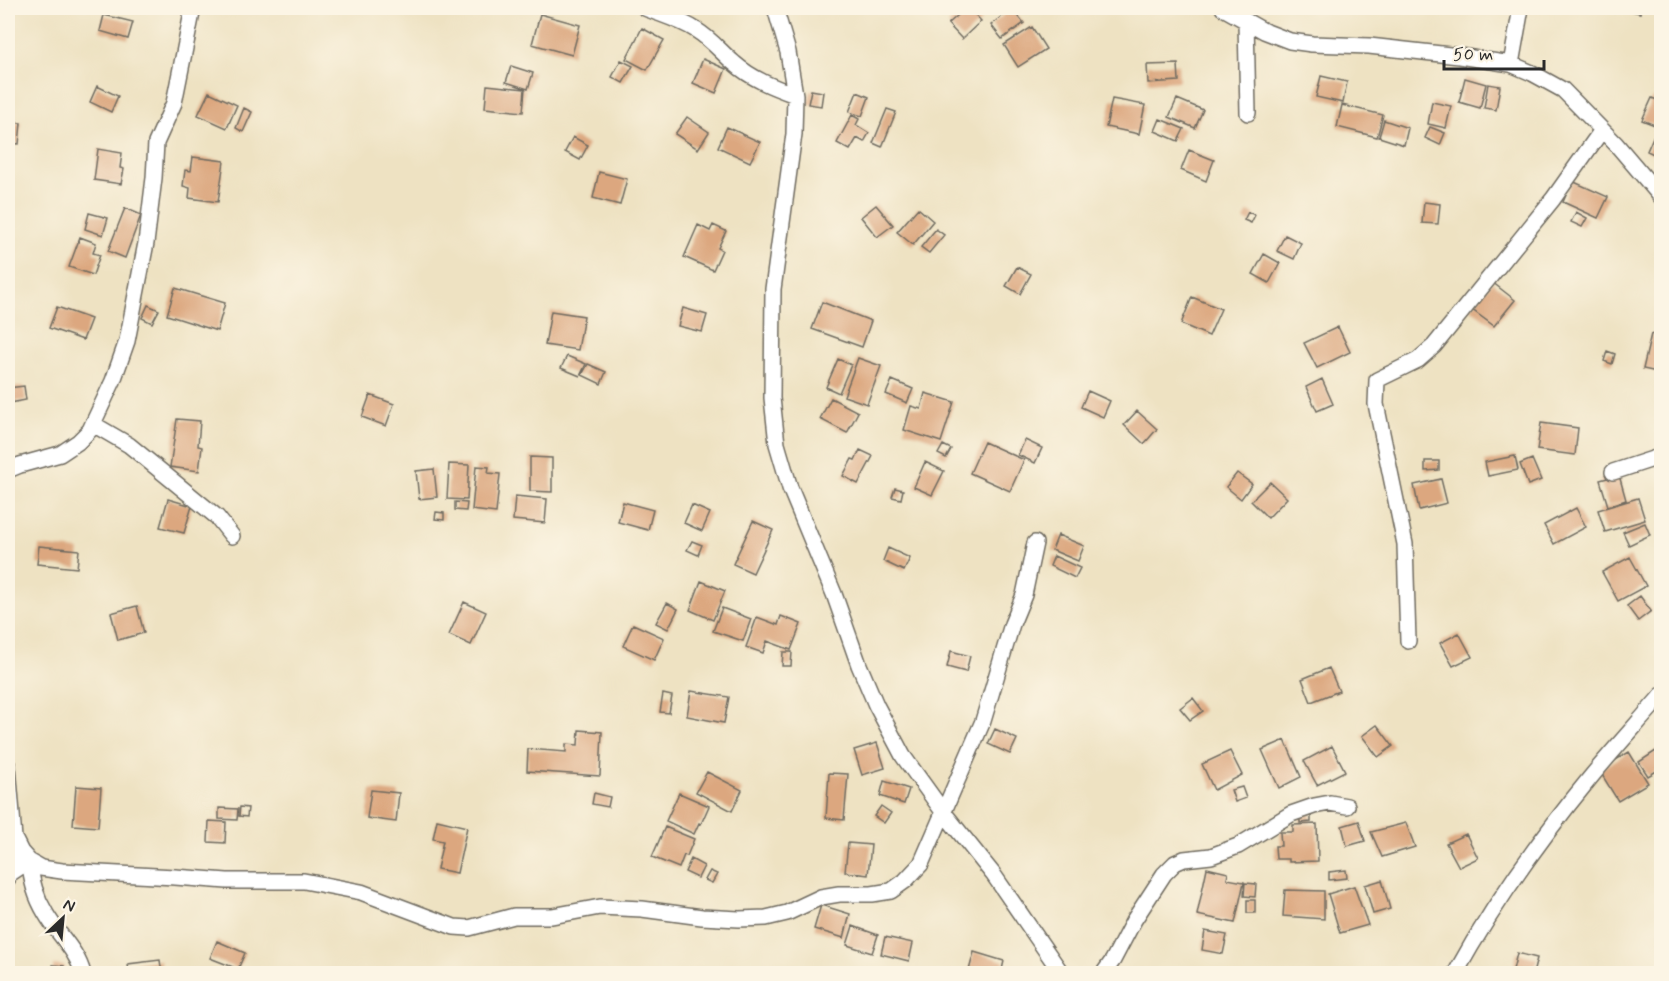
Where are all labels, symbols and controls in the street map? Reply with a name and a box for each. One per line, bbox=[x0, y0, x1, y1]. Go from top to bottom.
scale bar bbox=[1444, 33, 1544, 71]
text: 50 m bbox=[1453, 43, 1493, 67]
north arrow bbox=[33, 888, 93, 948]
text: N bbox=[60, 894, 78, 918]

